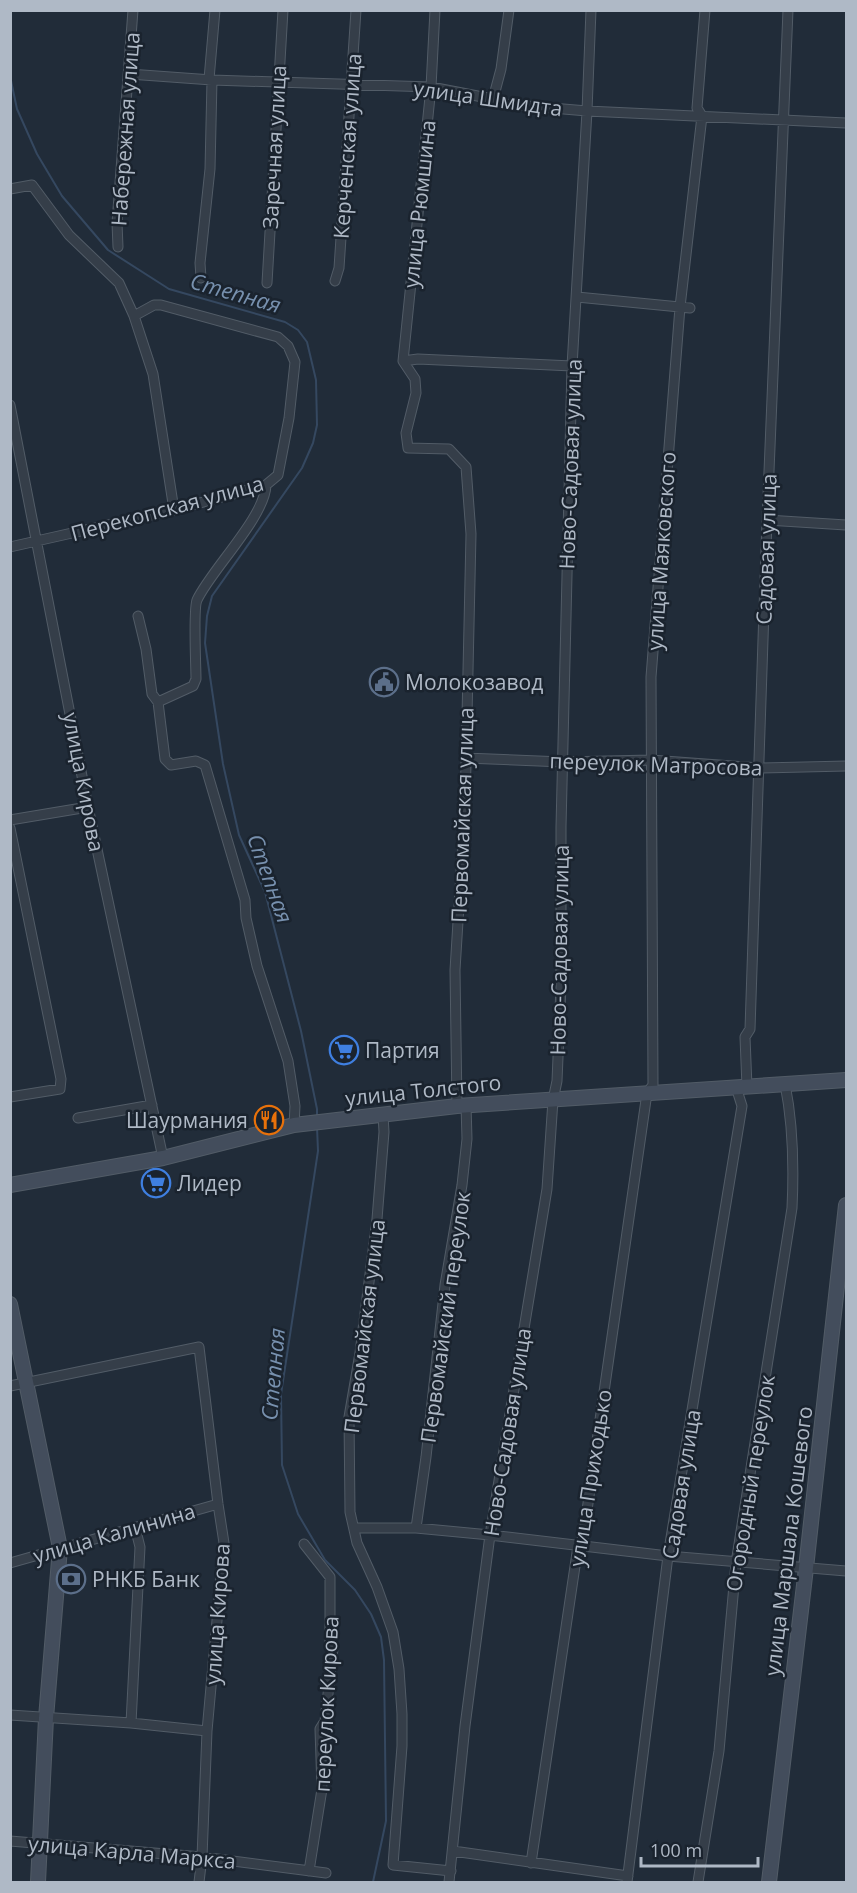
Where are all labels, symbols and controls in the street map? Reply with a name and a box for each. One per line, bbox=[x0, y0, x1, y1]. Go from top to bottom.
street label: Набережная улица bbox=[104, 31, 146, 227]
street label: Керченская улица bbox=[327, 52, 367, 240]
street label: Заречная улица bbox=[256, 64, 292, 230]
street label: улица Шмидта bbox=[412, 74, 564, 122]
street label: улица Рюмшина bbox=[396, 119, 442, 289]
water label: Степная bbox=[187, 265, 285, 319]
street label: Ново-Садовая улица bbox=[552, 358, 588, 570]
street label: улица Маяковского bbox=[640, 451, 682, 651]
street label: Перекопская улица bbox=[67, 469, 267, 547]
street label: Садовая улица bbox=[749, 473, 783, 625]
public building icon: Молокозавод bbox=[368, 666, 400, 698]
place label: Молокозавод bbox=[405, 668, 543, 696]
street label: Первомайская улица bbox=[444, 707, 480, 923]
street label: улица Кирова bbox=[57, 710, 111, 854]
street label: переулок Матросова bbox=[549, 746, 763, 782]
water label: Степная bbox=[241, 829, 301, 927]
street label: Ново-Садовая улица bbox=[543, 844, 575, 1056]
supermarket icon: Партия bbox=[328, 1034, 360, 1066]
place label: Партия bbox=[365, 1036, 440, 1064]
street label: улица Толстого bbox=[344, 1068, 502, 1112]
restaurant icon: Шаурмания bbox=[253, 1104, 285, 1136]
place label: Шаурмания bbox=[126, 1106, 248, 1134]
supermarket icon: Лидер bbox=[140, 1167, 172, 1199]
place label: Лидер bbox=[177, 1169, 242, 1197]
street label: Первомайский переулок bbox=[413, 1189, 477, 1445]
street label: Первомайская улица bbox=[337, 1217, 391, 1435]
water label: Степная bbox=[253, 1326, 291, 1422]
street label: Ново-Садовая улица bbox=[477, 1326, 537, 1538]
street label: Огородный переулок bbox=[719, 1372, 781, 1593]
street label: улица Приходько bbox=[562, 1387, 618, 1569]
street label: улица Маршала Кошевого bbox=[758, 1405, 818, 1677]
street label: Садовая улица bbox=[655, 1407, 707, 1561]
street label: улица Калинина bbox=[30, 1496, 198, 1570]
street label: улица Кирова bbox=[198, 1542, 236, 1686]
bank icon: РНКБ Банк bbox=[55, 1563, 87, 1595]
place label: РНКБ Банк bbox=[92, 1565, 200, 1593]
street label: переулок Кирова bbox=[307, 1615, 345, 1793]
street label: улица Карла Маркса bbox=[27, 1829, 237, 1875]
scale bar bbox=[641, 1830, 758, 1868]
text: 100 m bbox=[650, 1838, 702, 1862]

